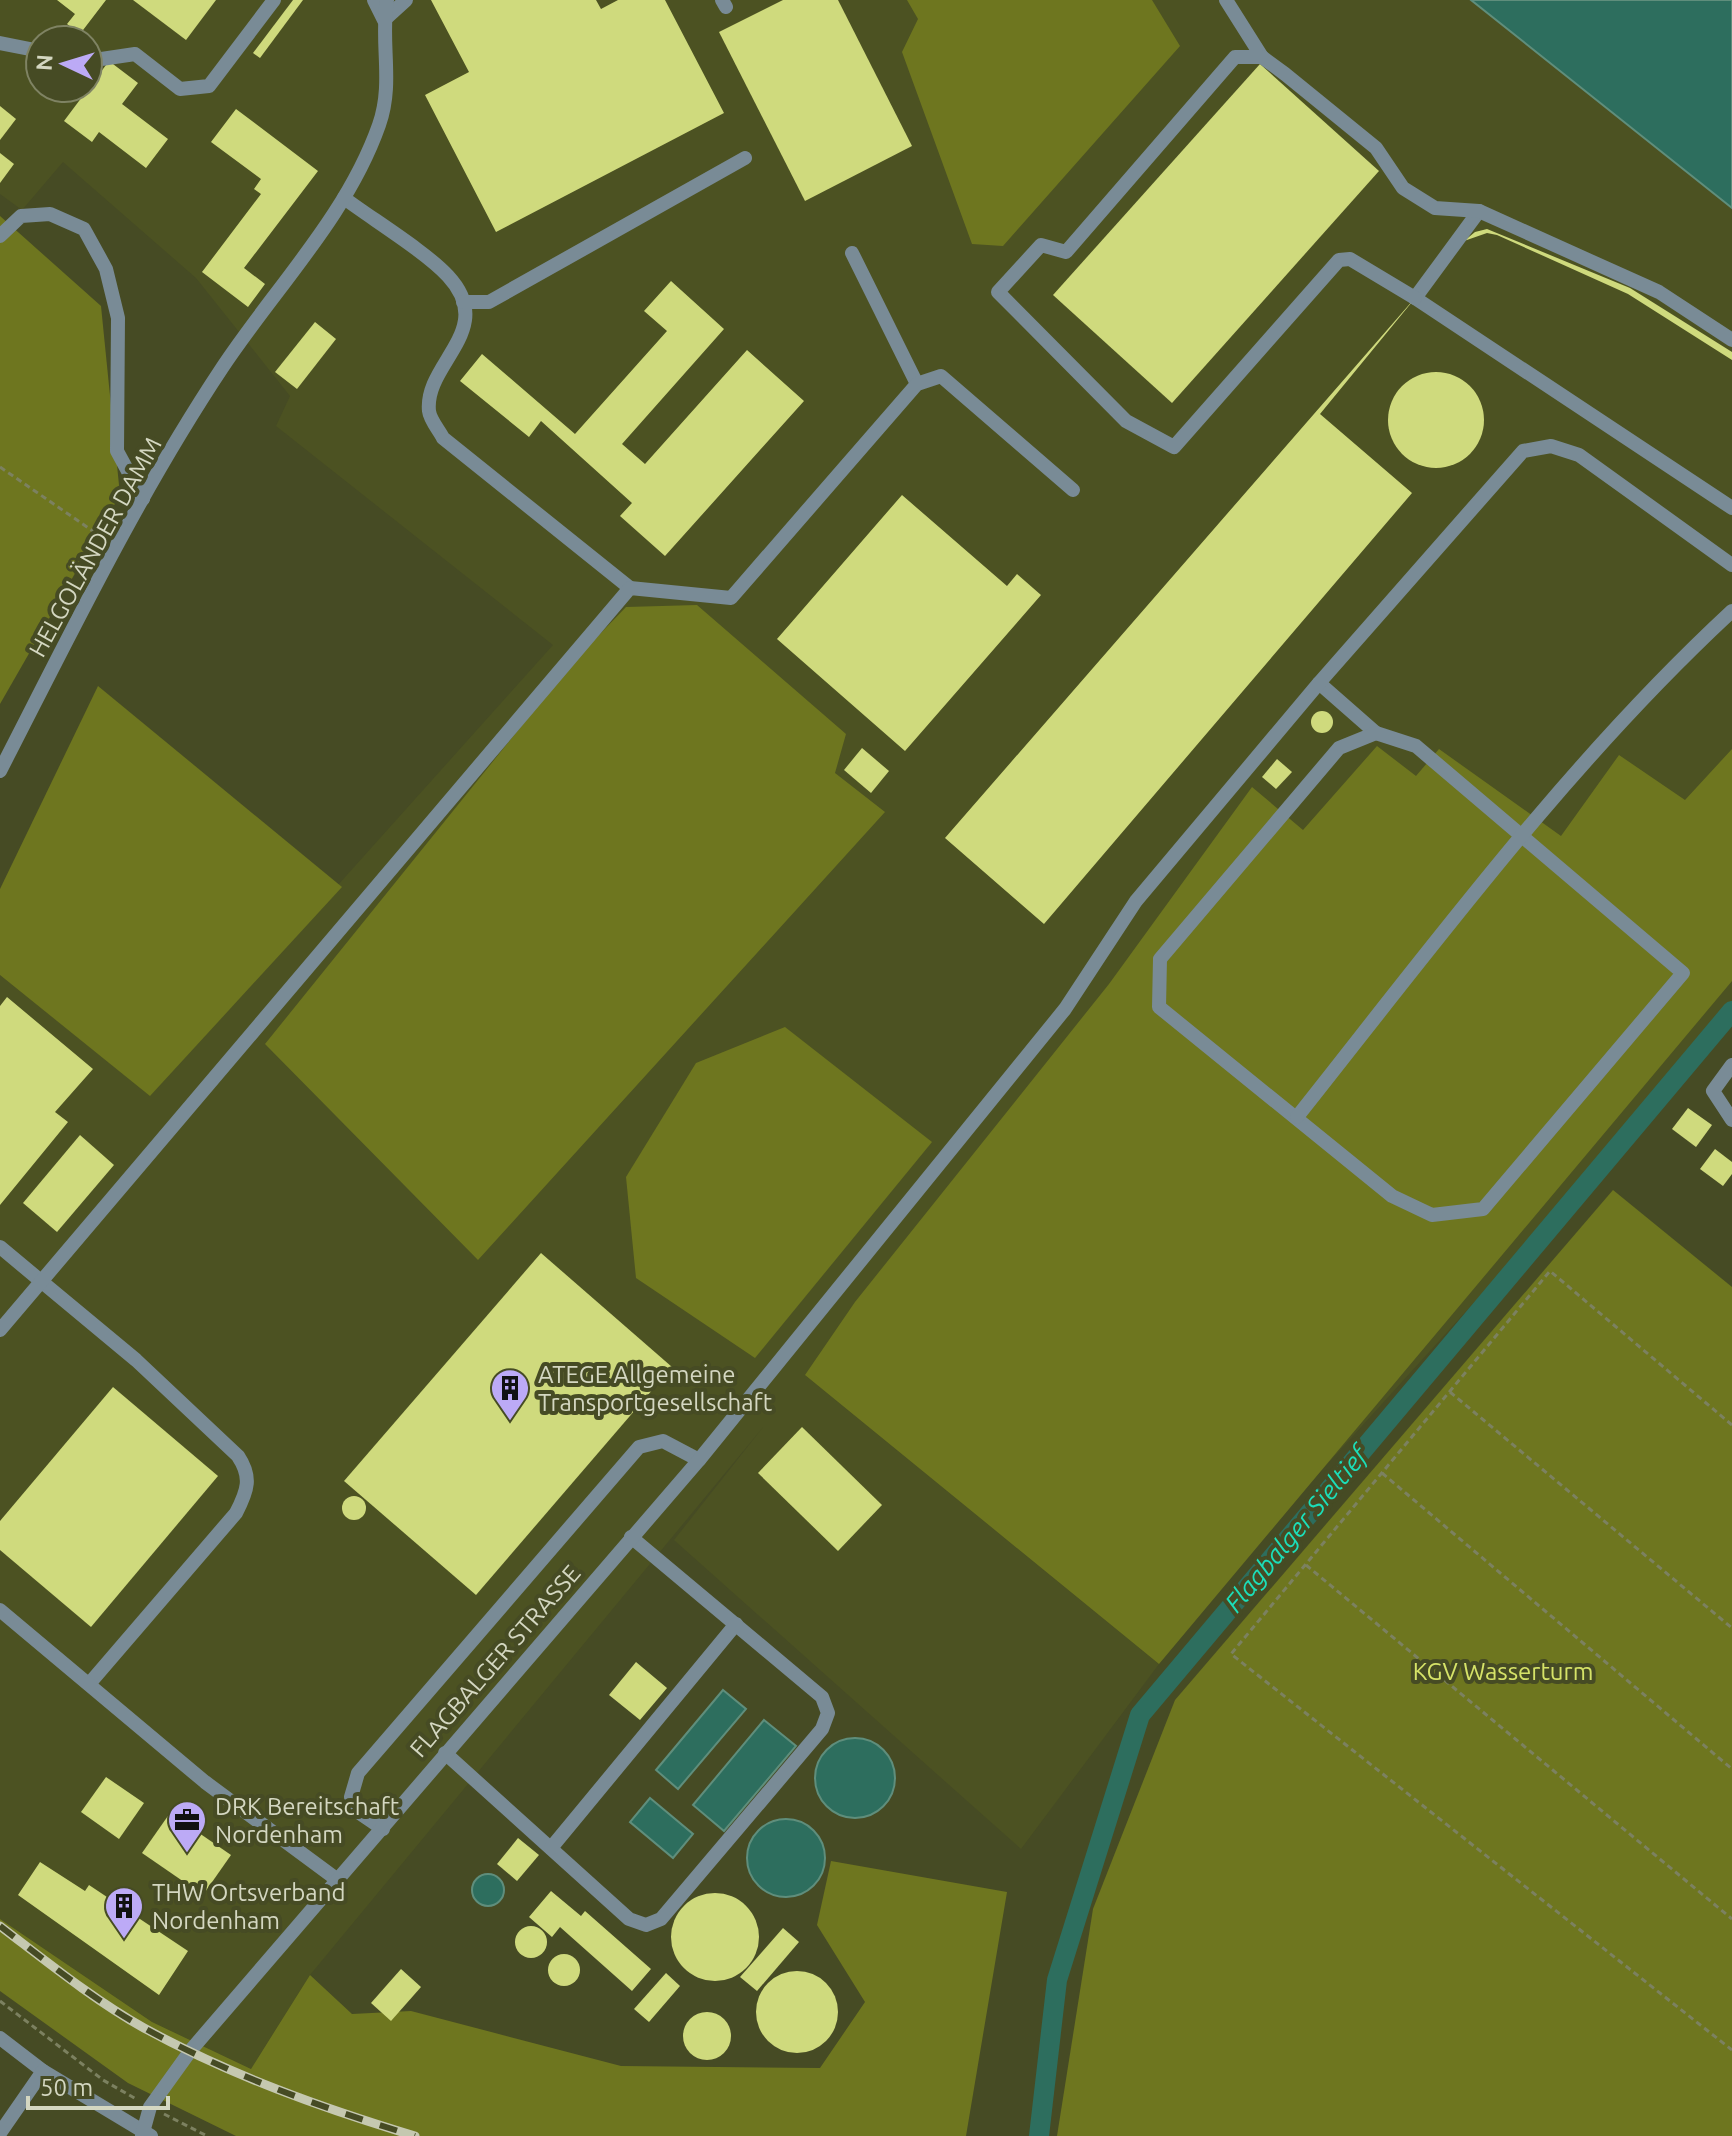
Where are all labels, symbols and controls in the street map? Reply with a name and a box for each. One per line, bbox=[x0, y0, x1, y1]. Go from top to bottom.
north arrow bbox=[24, 24, 104, 104]
text: N bbox=[31, 54, 57, 72]
street label: HELGOLÄNDER DAMM bbox=[23, 433, 167, 661]
place label: ATEGE Allgemeine Transportgesellschaft bbox=[538, 1361, 773, 1416]
building icon: ATEGE Allgemeine Transportgesellschaft bbox=[489, 1367, 531, 1422]
water label: Flagbalger Sieltief bbox=[1218, 1438, 1376, 1617]
street label: FLAGBALGER STRASSE bbox=[404, 1560, 586, 1762]
park label: KGV Wasserturm bbox=[1413, 1658, 1593, 1685]
place label: DRK Bereitschaft Nordenham bbox=[215, 1793, 400, 1848]
office icon: DRK Bereitschaft Nordenham bbox=[166, 1799, 208, 1854]
place label: THW Ortsverband Nordenham bbox=[152, 1879, 345, 1934]
building icon: THW Ortsverband Nordenham bbox=[103, 1885, 145, 1940]
scale bar bbox=[28, 2060, 168, 2110]
text: 50 m bbox=[40, 2074, 93, 2101]

